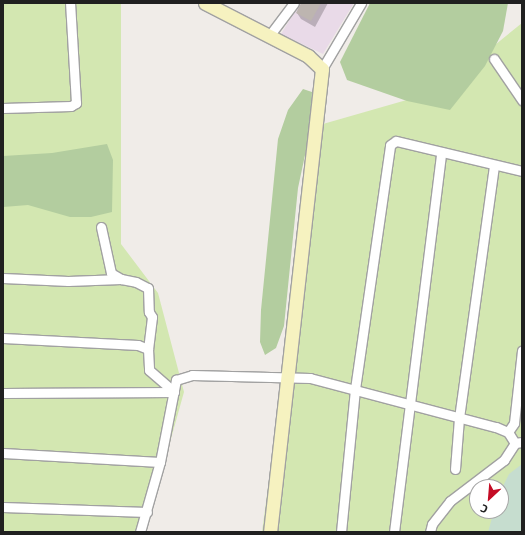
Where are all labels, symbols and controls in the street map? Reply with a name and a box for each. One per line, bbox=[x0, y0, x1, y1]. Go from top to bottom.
north arrow bbox=[469, 479, 509, 519]
text: С bbox=[478, 502, 490, 517]

